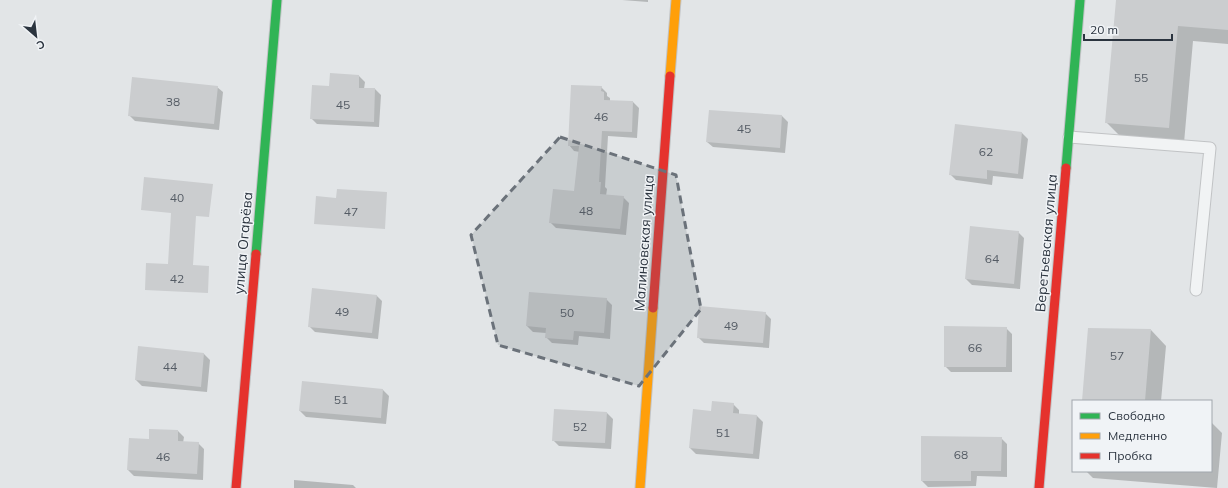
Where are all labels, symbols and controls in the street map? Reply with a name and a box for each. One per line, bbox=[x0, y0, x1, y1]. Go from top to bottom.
north arrow bbox=[16, 16, 56, 56]
scale bar bbox=[1084, 16, 1172, 42]
text: 20 m bbox=[1090, 22, 1118, 37]
text: С bbox=[34, 37, 47, 53]
house number: 55 bbox=[1134, 70, 1148, 85]
house number: 38 bbox=[166, 94, 180, 109]
house number: 45 bbox=[336, 97, 350, 112]
house number: 46 bbox=[594, 109, 608, 124]
house number: 45 bbox=[737, 121, 751, 136]
house number: 62 bbox=[979, 144, 993, 159]
street label: Веретьевская улица bbox=[1031, 173, 1061, 313]
street label: Малиновская улица bbox=[630, 174, 658, 312]
house number: 40 bbox=[170, 190, 184, 205]
street label: улица Огарёва bbox=[230, 191, 256, 295]
house number: 48 bbox=[579, 203, 593, 218]
house number: 47 bbox=[344, 204, 358, 219]
house number: 64 bbox=[985, 251, 999, 266]
house number: 42 bbox=[170, 271, 184, 286]
house number: 49 bbox=[335, 304, 349, 319]
house number: 50 bbox=[560, 305, 574, 320]
house number: 49 bbox=[724, 318, 738, 333]
house number: 66 bbox=[968, 340, 982, 355]
house number: 57 bbox=[1110, 348, 1124, 363]
house number: 44 bbox=[163, 359, 177, 374]
house number: 51 bbox=[334, 392, 348, 407]
legend bbox=[1072, 400, 1212, 472]
text: Свободно bbox=[1108, 408, 1165, 423]
house number: 52 bbox=[573, 419, 587, 434]
house number: 51 bbox=[716, 425, 730, 440]
text: Медленно bbox=[1108, 428, 1167, 443]
house number: 68 bbox=[954, 447, 968, 462]
text: Пробка bbox=[1108, 448, 1152, 463]
house number: 46 bbox=[156, 449, 170, 464]

